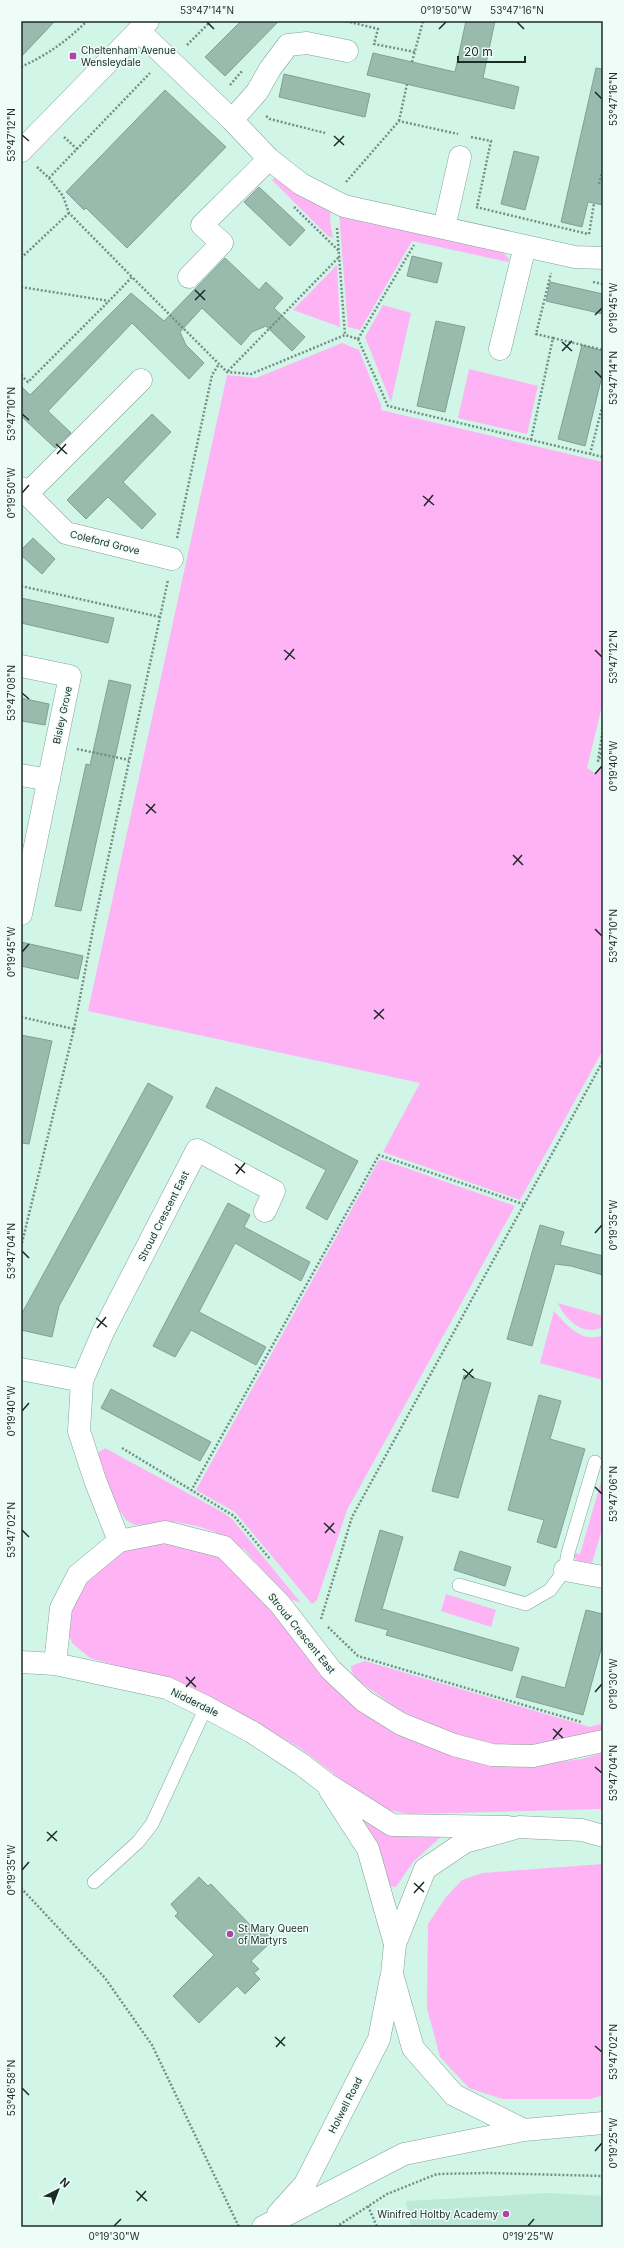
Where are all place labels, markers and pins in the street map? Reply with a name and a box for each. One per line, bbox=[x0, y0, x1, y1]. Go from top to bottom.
place label: Cheltenham Avenue Wensleydale bbox=[81, 44, 176, 68]
marker: Cheltenham Avenue Wensleydale bbox=[68, 51, 78, 61]
place label: St Mary Queen of Martyrs bbox=[238, 1922, 309, 1946]
marker: St Mary Queen of Martyrs bbox=[225, 1929, 235, 1939]
place label: Winifred Holtby Academy bbox=[377, 2208, 498, 2220]
marker: Winifred Holtby Academy bbox=[501, 2209, 511, 2219]

